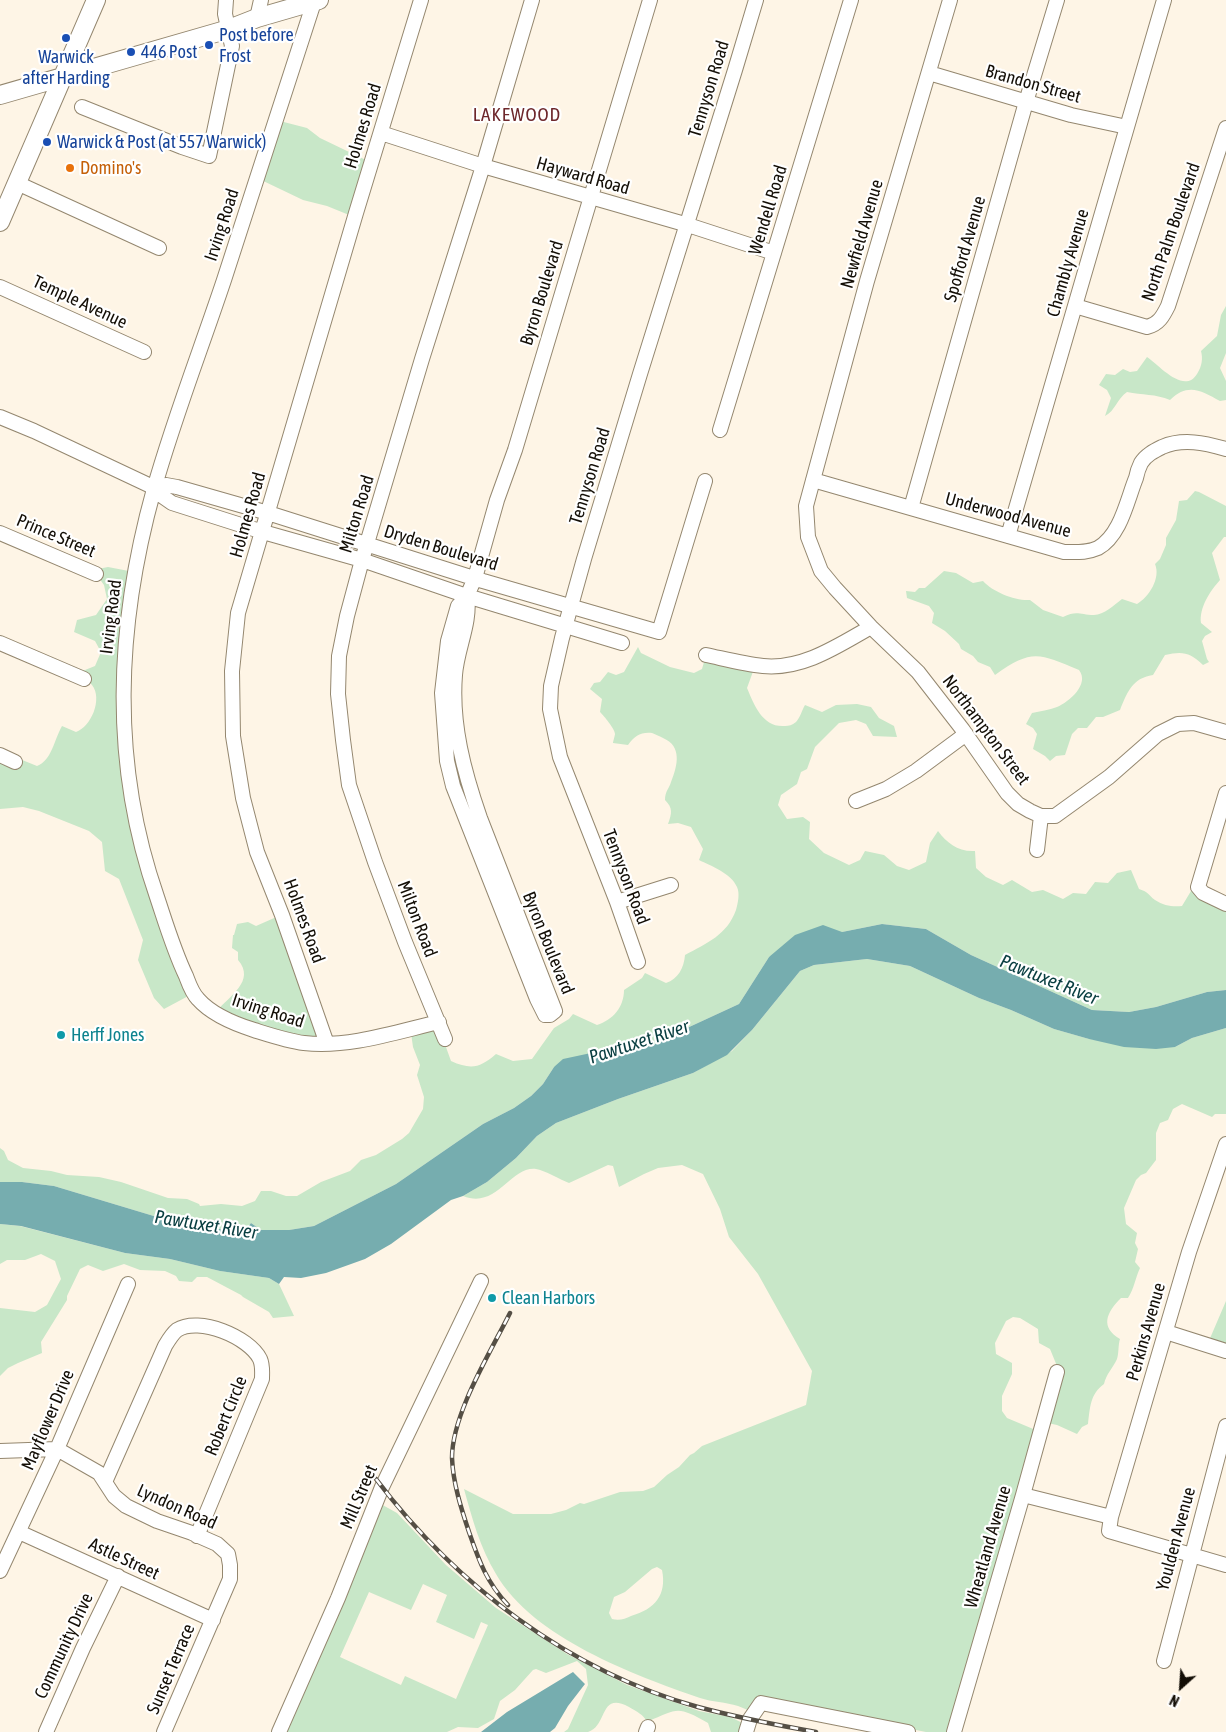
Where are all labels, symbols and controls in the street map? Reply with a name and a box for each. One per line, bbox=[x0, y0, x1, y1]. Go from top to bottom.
place label: Post before Frost bbox=[219, 24, 294, 66]
marker: Warwick after Harding bbox=[60, 32, 72, 44]
street label: Tennyson Road bbox=[684, 38, 734, 140]
marker: Post before Frost bbox=[203, 39, 215, 51]
place label: 446 Post bbox=[141, 41, 197, 63]
place label: Warwick after Harding bbox=[22, 46, 110, 88]
marker: 446 Post bbox=[125, 46, 137, 58]
street label: Brandon Street bbox=[983, 60, 1083, 108]
street label: Holmes Road bbox=[340, 81, 386, 171]
district label: LAKEWOOD bbox=[472, 104, 562, 126]
place label: Warwick & Post (at 557 Warwick) bbox=[57, 131, 266, 153]
marker: Warwick & Post (at 557 Warwick) bbox=[41, 136, 53, 148]
street label: Hayward Road bbox=[534, 152, 632, 200]
place label: Domino's bbox=[80, 157, 141, 179]
street label: North Palm Boulevard bbox=[1137, 160, 1205, 304]
marker: Domino's bbox=[64, 162, 76, 174]
street label: Wendell Road bbox=[744, 163, 792, 257]
street label: Newfield Avenue bbox=[836, 177, 888, 291]
street label: Irving Road bbox=[200, 186, 244, 264]
street label: Spofford Avenue bbox=[940, 194, 990, 304]
street label: Chambly Avenue bbox=[1042, 207, 1094, 319]
street label: Byron Boulevard bbox=[516, 238, 568, 348]
street label: Temple Avenue bbox=[29, 271, 131, 333]
street label: Tennyson Road bbox=[565, 425, 615, 527]
street label: Holmes Road bbox=[225, 470, 271, 560]
street label: Milton Road bbox=[335, 473, 379, 555]
street label: Underwood Avenue bbox=[943, 488, 1073, 542]
street label: Prince Street bbox=[13, 510, 99, 562]
street label: Dryden Boulevard bbox=[381, 520, 501, 576]
street label: Irving Road bbox=[96, 579, 126, 655]
street label: Northampton Street bbox=[938, 671, 1034, 789]
street label: Tennyson Road bbox=[598, 826, 654, 928]
street label: Holmes Road bbox=[279, 876, 329, 966]
street label: Milton Road bbox=[393, 878, 441, 960]
street label: Byron Boulevard bbox=[518, 889, 578, 997]
water label: Pawtuxet River bbox=[997, 950, 1101, 1010]
street label: Irving Road bbox=[229, 989, 307, 1033]
water label: Pawtuxet River bbox=[586, 1015, 692, 1069]
place label: Herff Jones bbox=[71, 1024, 144, 1046]
marker: Herff Jones bbox=[55, 1029, 67, 1041]
water label: Pawtuxet River bbox=[153, 1206, 259, 1244]
street label: Perkins Avenue bbox=[1122, 1280, 1170, 1384]
place label: Clean Harbors bbox=[502, 1287, 595, 1309]
marker: Clean Harbors bbox=[486, 1292, 498, 1304]
street label: Mayflower Drive bbox=[17, 1366, 79, 1474]
street label: Robert Circle bbox=[200, 1373, 252, 1459]
street label: Mill Street bbox=[336, 1462, 382, 1532]
street label: Lyndon Road bbox=[134, 1480, 220, 1534]
street label: Wheatland Avenue bbox=[960, 1483, 1016, 1611]
street label: Youlden Avenue bbox=[1152, 1485, 1200, 1593]
street label: Astle Street bbox=[85, 1533, 163, 1585]
street label: Community Drive bbox=[30, 1590, 98, 1702]
street label: Sunset Terrace bbox=[142, 1621, 200, 1717]
north arrow bbox=[1156, 1662, 1206, 1712]
text: N bbox=[1167, 1691, 1182, 1709]

